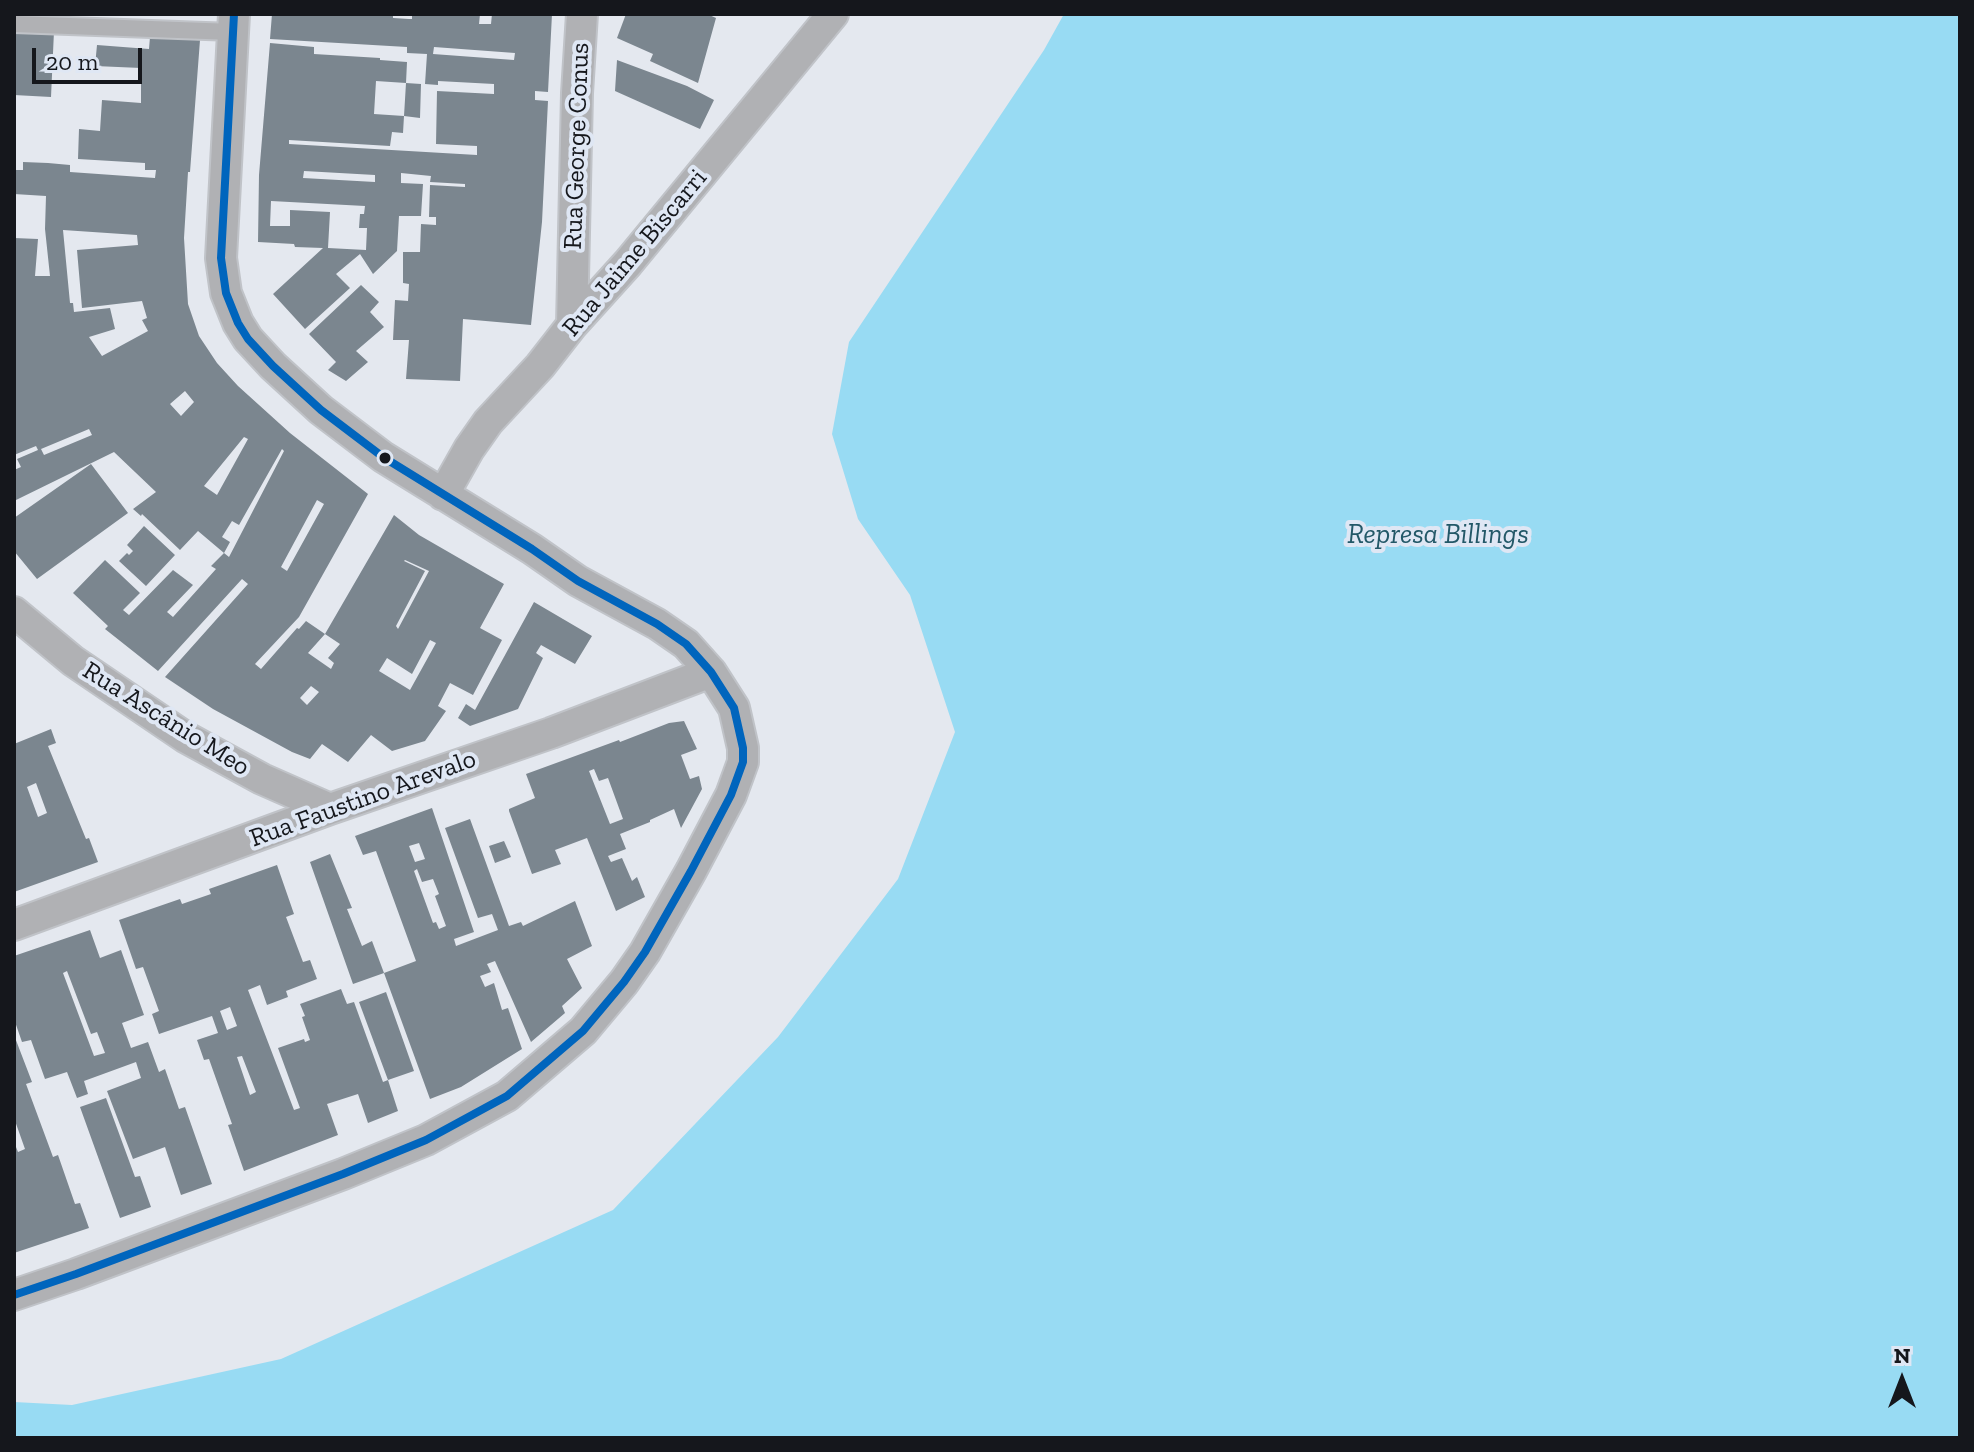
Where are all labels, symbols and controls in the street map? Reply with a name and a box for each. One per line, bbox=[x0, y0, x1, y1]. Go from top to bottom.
scale bar bbox=[36, 32, 146, 82]
street label: Rua George Conus bbox=[558, 42, 596, 250]
text: 20 m bbox=[46, 47, 98, 76]
street label: Rua Jaime Biscarri bbox=[556, 163, 714, 343]
unlabelled marker bbox=[377, 450, 393, 466]
water label: Represa Billings bbox=[1347, 518, 1529, 552]
street label: Rua Ascânio Meo bbox=[77, 655, 255, 783]
street label: Rua Faustino Arevalo bbox=[246, 744, 480, 854]
north arrow bbox=[1862, 1340, 1942, 1420]
text: N bbox=[1894, 1342, 1910, 1369]

